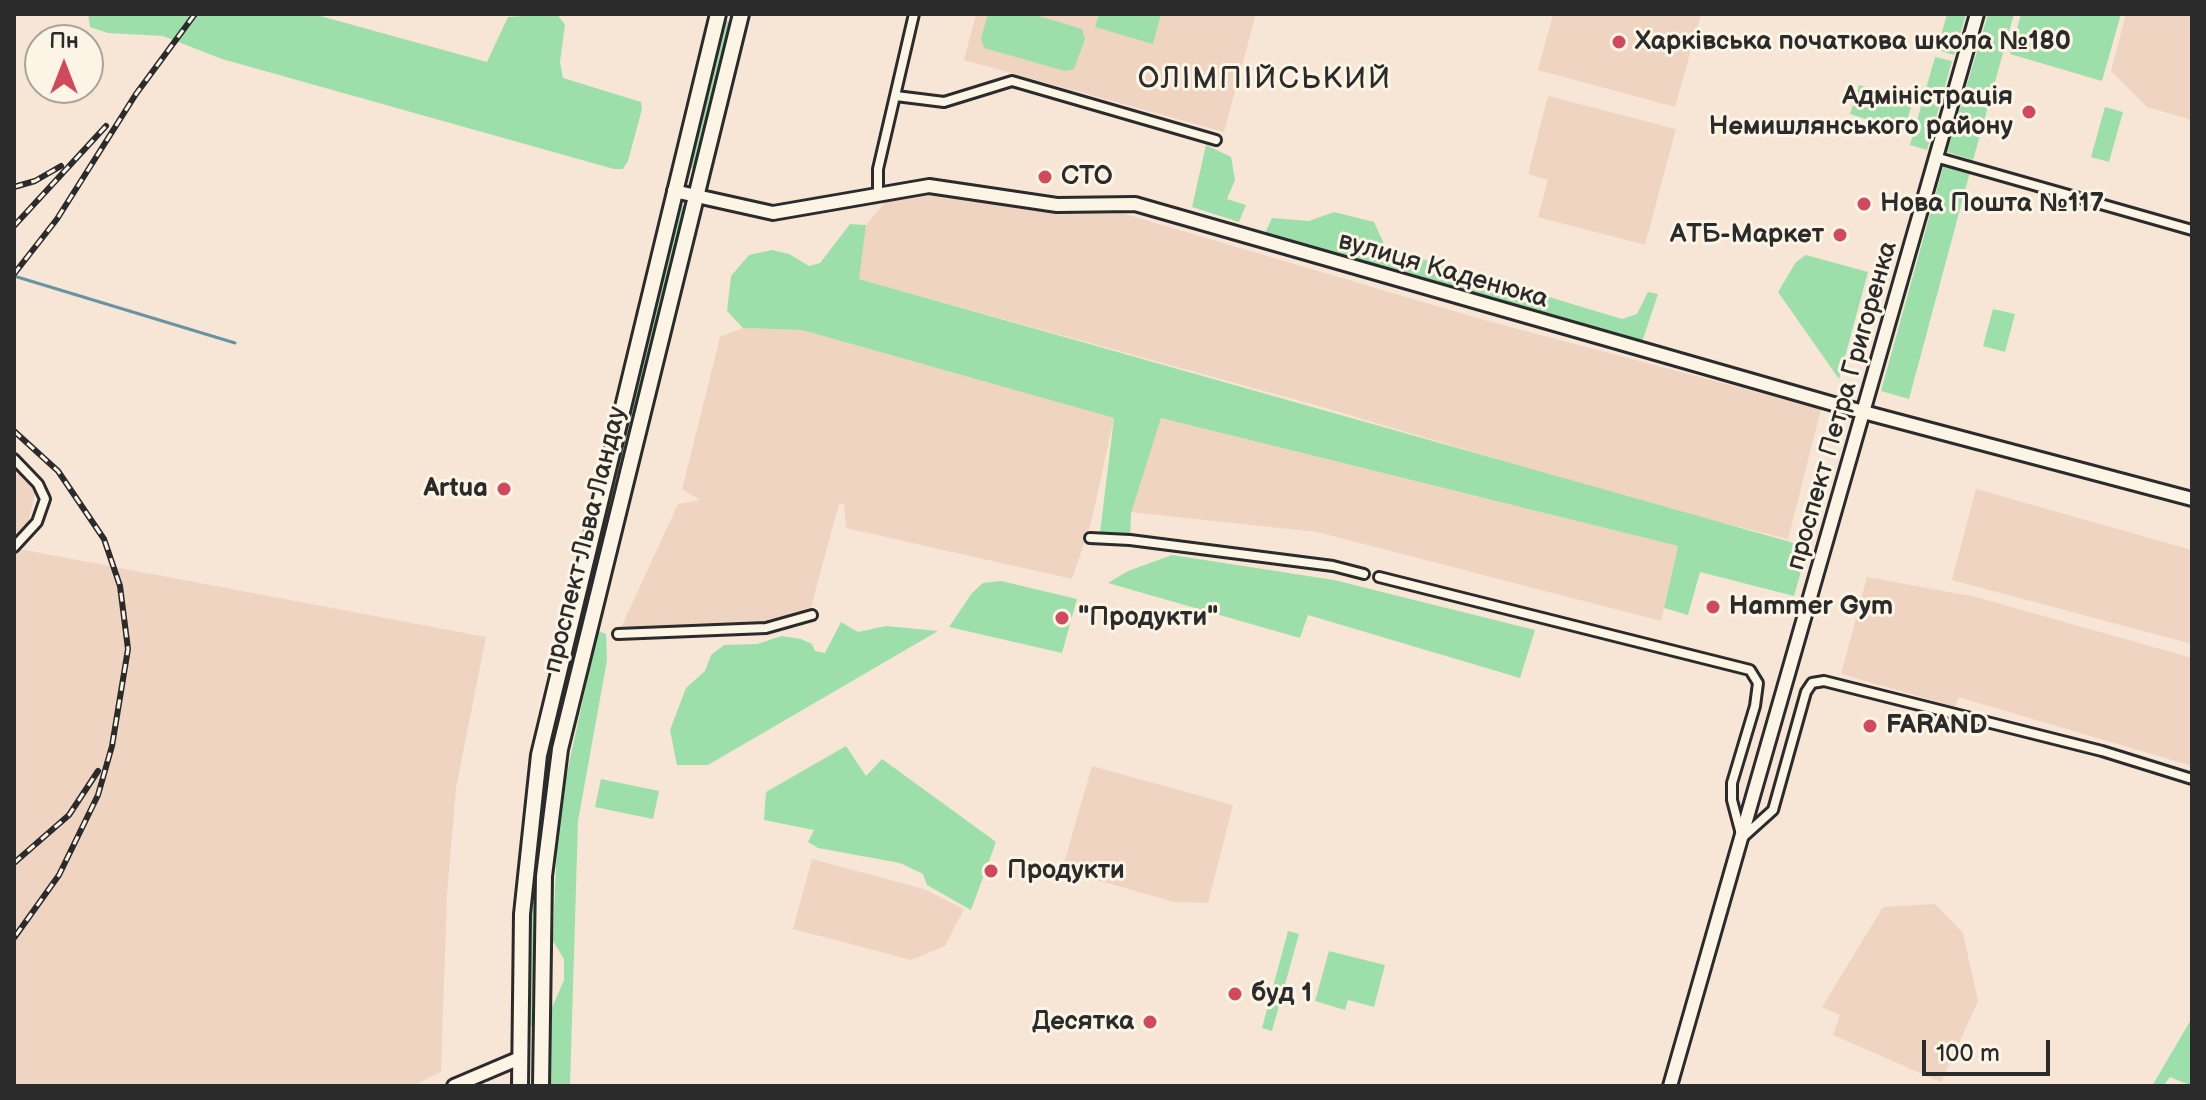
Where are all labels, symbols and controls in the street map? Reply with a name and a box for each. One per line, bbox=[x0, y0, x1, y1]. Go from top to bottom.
north arrow bbox=[24, 24, 104, 104]
place label: Харківська початкова школа №180 bbox=[1635, 26, 2071, 58]
text: Пн bbox=[49, 28, 79, 55]
marker: Харківська початкова школа №180 bbox=[1610, 33, 1628, 51]
district label: ОЛІМПІЙСЬКИЙ bbox=[1138, 62, 1392, 98]
place label: Адміністрація Немишлянського району bbox=[1709, 81, 2013, 142]
marker: Адміністрація Немишлянського району bbox=[2020, 103, 2038, 121]
place label: СТО bbox=[1061, 161, 1113, 193]
marker: СТО bbox=[1036, 168, 1054, 186]
place label: Нова Пошта №117 bbox=[1880, 188, 2104, 220]
marker: Нова Пошта №117 bbox=[1855, 195, 1873, 213]
place label: АТБ-Маркет bbox=[1670, 219, 1824, 251]
street label: вулиця Каденюка bbox=[1334, 226, 1552, 316]
marker: АТБ-Маркет bbox=[1831, 226, 1849, 244]
street label: проспект Петра Григоренка bbox=[1781, 238, 1905, 574]
street label: проспект Льва Ландау bbox=[538, 403, 634, 677]
place label: Artua bbox=[424, 473, 488, 505]
marker: Artua bbox=[495, 480, 513, 498]
place label: Hammer Gym bbox=[1729, 591, 1893, 623]
marker: Hammer Gym bbox=[1704, 598, 1722, 616]
place label: "Продукти" bbox=[1078, 602, 1218, 634]
marker: "Продукти" bbox=[1053, 609, 1071, 627]
place label: FARAND bbox=[1886, 710, 1987, 742]
marker: FARAND bbox=[1861, 717, 1879, 735]
place label: Продукти bbox=[1007, 855, 1125, 887]
marker: Продукти bbox=[982, 862, 1000, 880]
place label: буд 1 bbox=[1251, 978, 1312, 1010]
marker: буд 1 bbox=[1226, 985, 1244, 1003]
place label: Десятка bbox=[1032, 1006, 1134, 1038]
marker: Десятка bbox=[1141, 1013, 1159, 1031]
scale bar bbox=[1926, 1024, 2054, 1074]
text: 100 m bbox=[1936, 1039, 2000, 1068]

